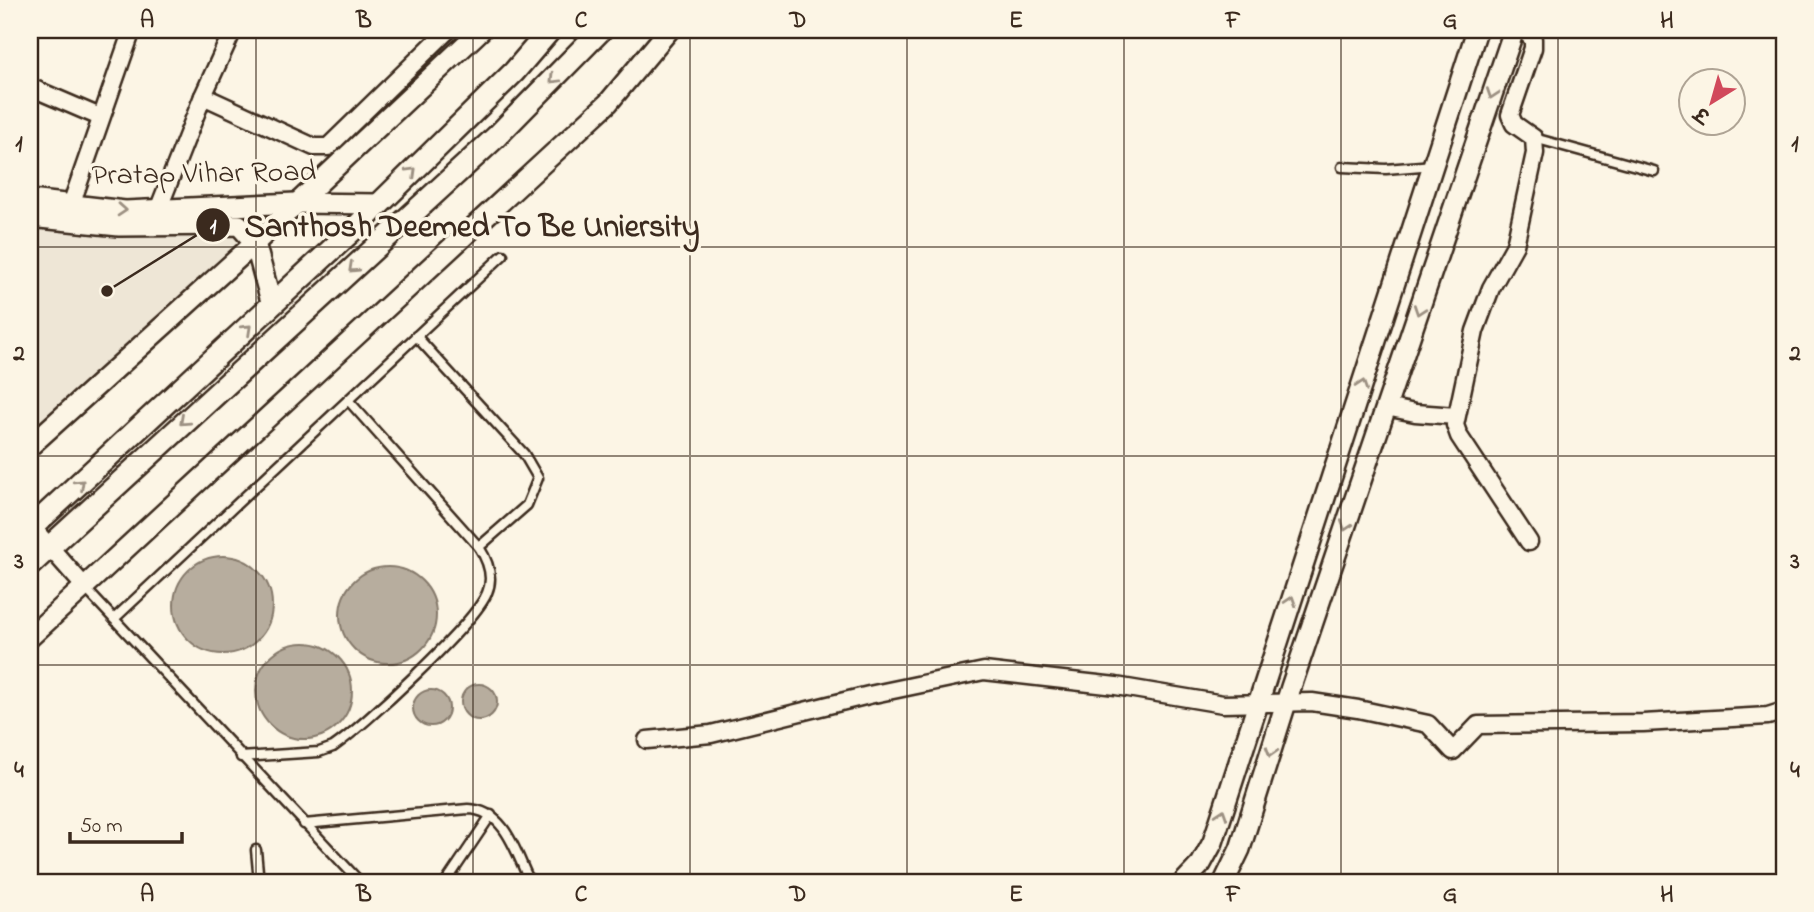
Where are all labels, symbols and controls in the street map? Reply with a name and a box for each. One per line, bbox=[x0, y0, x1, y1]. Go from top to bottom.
text: A bbox=[140, 5, 154, 38]
text: B bbox=[355, 5, 372, 38]
text: C bbox=[575, 5, 588, 38]
text: D bbox=[789, 5, 806, 38]
text: E bbox=[1009, 5, 1023, 38]
text: F bbox=[1225, 5, 1241, 38]
text: G bbox=[1443, 5, 1457, 38]
text: H bbox=[1660, 5, 1674, 38]
north arrow bbox=[1678, 66, 1748, 136]
one-way arrow bbox=[549, 70, 562, 83]
one-way arrow bbox=[1486, 88, 1500, 100]
text: उ bbox=[1688, 98, 1718, 129]
text: 1 bbox=[15, 129, 23, 162]
text: 1 bbox=[1791, 129, 1799, 162]
street label: Pratap Vihar Road bbox=[91, 151, 317, 199]
one-way arrow bbox=[403, 167, 416, 180]
callout: Santhosh Deemed To Be Uniersity bbox=[196, 199, 714, 252]
one-way arrow bbox=[117, 202, 128, 217]
text: Santhosh Deemed To Be Uniersity bbox=[244, 205, 700, 253]
text: 1 bbox=[210, 213, 217, 243]
one-way arrow bbox=[348, 260, 361, 273]
one-way arrow bbox=[1413, 303, 1427, 316]
one-way arrow bbox=[239, 325, 252, 337]
text: 2 bbox=[12, 338, 25, 371]
text: 2 bbox=[1788, 338, 1801, 371]
one-way arrow bbox=[1353, 379, 1368, 391]
one-way arrow bbox=[179, 413, 192, 426]
one-way arrow bbox=[72, 479, 85, 492]
one-way arrow bbox=[1340, 519, 1355, 531]
text: 3 bbox=[13, 546, 24, 579]
text: 3 bbox=[1789, 546, 1800, 579]
one-way arrow bbox=[1283, 596, 1297, 608]
one-way arrow bbox=[1264, 745, 1279, 757]
text: 4 bbox=[14, 755, 24, 788]
text: 4 bbox=[1790, 755, 1800, 788]
scale bar bbox=[70, 800, 182, 844]
one-way arrow bbox=[1214, 808, 1229, 820]
text: 50 m bbox=[80, 812, 123, 842]
text: A bbox=[140, 879, 154, 912]
text: B bbox=[355, 879, 372, 912]
text: C bbox=[575, 879, 588, 912]
text: D bbox=[789, 879, 806, 912]
text: E bbox=[1009, 879, 1023, 912]
text: F bbox=[1225, 879, 1241, 912]
text: G bbox=[1443, 879, 1457, 912]
text: H bbox=[1660, 879, 1674, 912]

